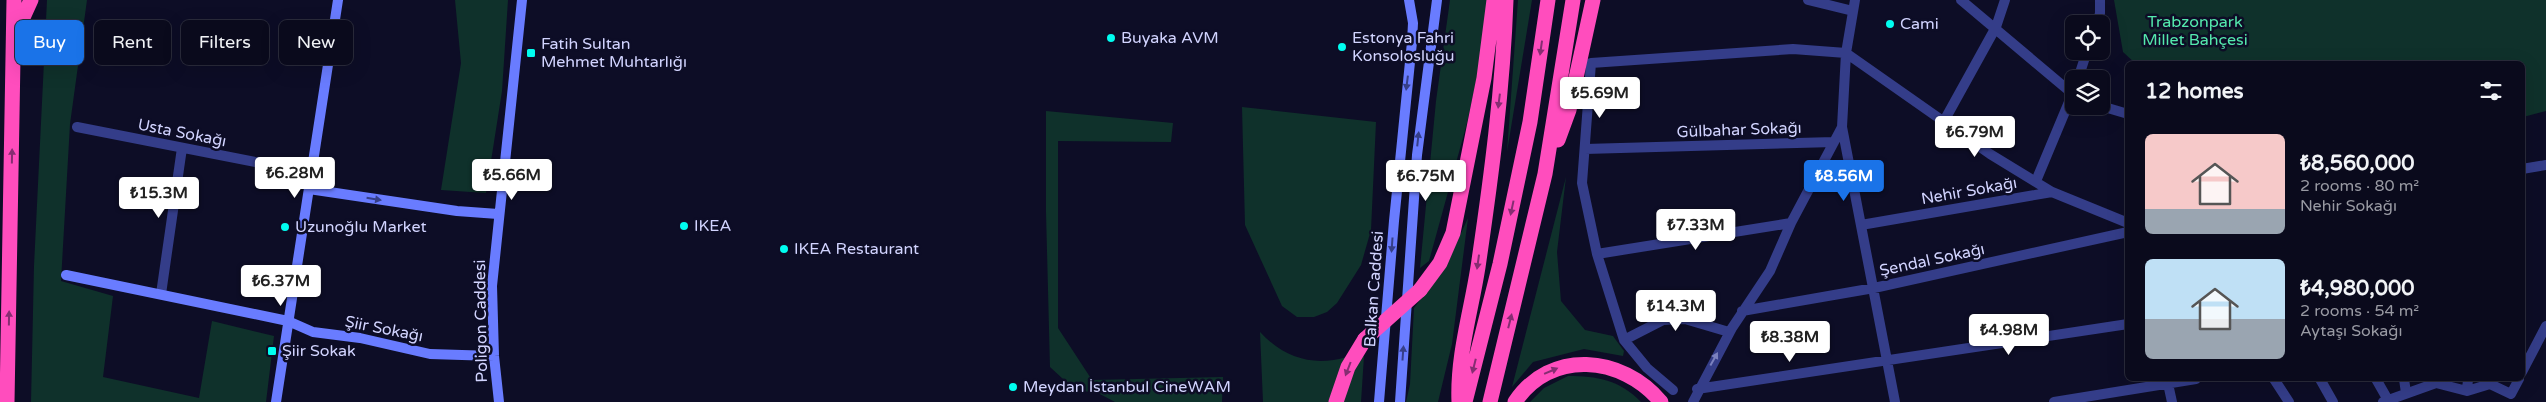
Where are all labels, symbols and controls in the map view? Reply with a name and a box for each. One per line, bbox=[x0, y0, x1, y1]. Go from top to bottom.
park label: Trabzonpark Millet Bahçesi bbox=[2142, 12, 2248, 50]
place label: Cami bbox=[1900, 14, 1939, 34]
map controls bbox=[2065, 15, 2110, 115]
button: locate bbox=[2065, 15, 2110, 60]
marker: Cami bbox=[1884, 18, 1896, 30]
chip: Buy bbox=[15, 20, 84, 65]
chip: Rent bbox=[94, 20, 171, 65]
chip: Filters bbox=[181, 20, 269, 65]
chip: New bbox=[279, 20, 353, 65]
place label: Buyaka AVM bbox=[1121, 28, 1219, 48]
place label: Estonya Fahri Konsolosluğu bbox=[1352, 28, 1455, 66]
marker: Buyaka AVM bbox=[1105, 32, 1117, 44]
place label: Fatih Sultan Mehmet Muhtarlığı bbox=[541, 34, 687, 72]
marker: Estonya Fahri Konsolosluğu bbox=[1336, 41, 1348, 53]
one-way arrow bbox=[1537, 41, 1545, 57]
marker: Fatih Sultan Mehmet Muhtarlığı bbox=[525, 47, 537, 59]
button: layers bbox=[2065, 70, 2110, 115]
one-way arrow bbox=[1403, 75, 1411, 91]
pin: ₺5.69M bbox=[1559, 76, 1641, 119]
icon: filters bbox=[2477, 77, 2505, 105]
text: 12 homes bbox=[2145, 79, 2244, 104]
text: ₺5.69M bbox=[1571, 83, 1629, 103]
one-way arrow bbox=[1494, 93, 1502, 109]
street label: Usta Sokağı bbox=[136, 115, 228, 151]
pin: ₺6.79M bbox=[1934, 116, 2016, 158]
street label: Gülbahar Sokağı bbox=[1676, 118, 1802, 142]
text: ₺6.79M bbox=[1946, 122, 2004, 142]
one-way arrow bbox=[1414, 131, 1422, 147]
one-way arrow bbox=[8, 148, 16, 164]
text: ₺8,560,000 bbox=[2300, 151, 2414, 176]
icon: home bbox=[2185, 154, 2245, 214]
pin: ₺6.28M bbox=[254, 156, 336, 199]
pin: ₺5.66M bbox=[471, 158, 553, 201]
pin: ₺6.75M bbox=[1385, 160, 1467, 202]
pin: ₺8.56M bbox=[1803, 160, 1885, 202]
text: ₺6.28M bbox=[266, 163, 324, 183]
text: ₺5.66M bbox=[483, 165, 541, 185]
text: ₺6.75M bbox=[1397, 166, 1455, 186]
text: ₺8.56M bbox=[1815, 166, 1873, 186]
street label: Nehir Sokağı bbox=[1920, 173, 2018, 209]
pin: ₺15.3M bbox=[118, 176, 200, 219]
text: 2 rooms · 80 m² bbox=[2300, 176, 2419, 196]
text: ₺15.3M bbox=[130, 183, 188, 203]
one-way arrow bbox=[367, 195, 383, 203]
text: Nehir Sokağı bbox=[2300, 196, 2397, 216]
one-way arrow bbox=[1508, 201, 1516, 216]
pin: ₺7.33M bbox=[1655, 208, 1737, 251]
text: ₺7.33M bbox=[1667, 215, 1725, 235]
place label: IKEA bbox=[694, 216, 731, 236]
place label: Uzunoğlu Market bbox=[295, 217, 427, 237]
marker: IKEA bbox=[678, 220, 690, 232]
marker: Uzunoğlu Market bbox=[279, 221, 291, 233]
street label: Balkan Caddesi bbox=[1360, 230, 1388, 348]
one-way arrow bbox=[1387, 237, 1395, 253]
place label: IKEA Restaurant bbox=[794, 239, 919, 259]
street label: Şendal Sokağı bbox=[1878, 239, 1986, 281]
marker: IKEA Restaurant bbox=[778, 243, 790, 255]
one-way arrow bbox=[1474, 254, 1482, 270]
street label: Poligon Caddesi bbox=[470, 259, 492, 383]
pin: ₺6.37M bbox=[240, 264, 322, 307]
text: ₺6.37M bbox=[252, 271, 310, 291]
text: ₺4,980,000 bbox=[2300, 276, 2414, 301]
icon: home bbox=[2185, 279, 2245, 339]
pin: ₺14.3M bbox=[1635, 290, 1717, 332]
text: ₺14.3M bbox=[1647, 296, 1705, 316]
text: 2 rooms · 54 m² bbox=[2300, 301, 2419, 321]
one-way arrow bbox=[5, 310, 13, 326]
street label: Şiir Sokağı bbox=[343, 312, 425, 346]
one-way arrow bbox=[1507, 313, 1515, 328]
pin: ₺4.98M bbox=[1968, 314, 2050, 356]
pin: ₺8.38M bbox=[1749, 320, 1831, 363]
text: ₺4.98M bbox=[1980, 320, 2038, 340]
text: Aytaşı Sokağı bbox=[2300, 321, 2402, 341]
text: ₺8.38M bbox=[1761, 327, 1819, 347]
place label: Şiir Sokak bbox=[282, 341, 356, 361]
marker: Şiir Sokak bbox=[266, 345, 278, 357]
one-way arrow bbox=[1399, 345, 1407, 361]
one-way arrow bbox=[1710, 352, 1719, 365]
one-way arrow bbox=[1470, 359, 1478, 374]
one-way arrow bbox=[1344, 362, 1352, 377]
one-way arrow bbox=[1544, 366, 1558, 374]
place label: Meydan İstanbul CineWAM bbox=[1023, 377, 1231, 397]
marker: Meydan İstanbul CineWAM bbox=[1007, 381, 1019, 393]

